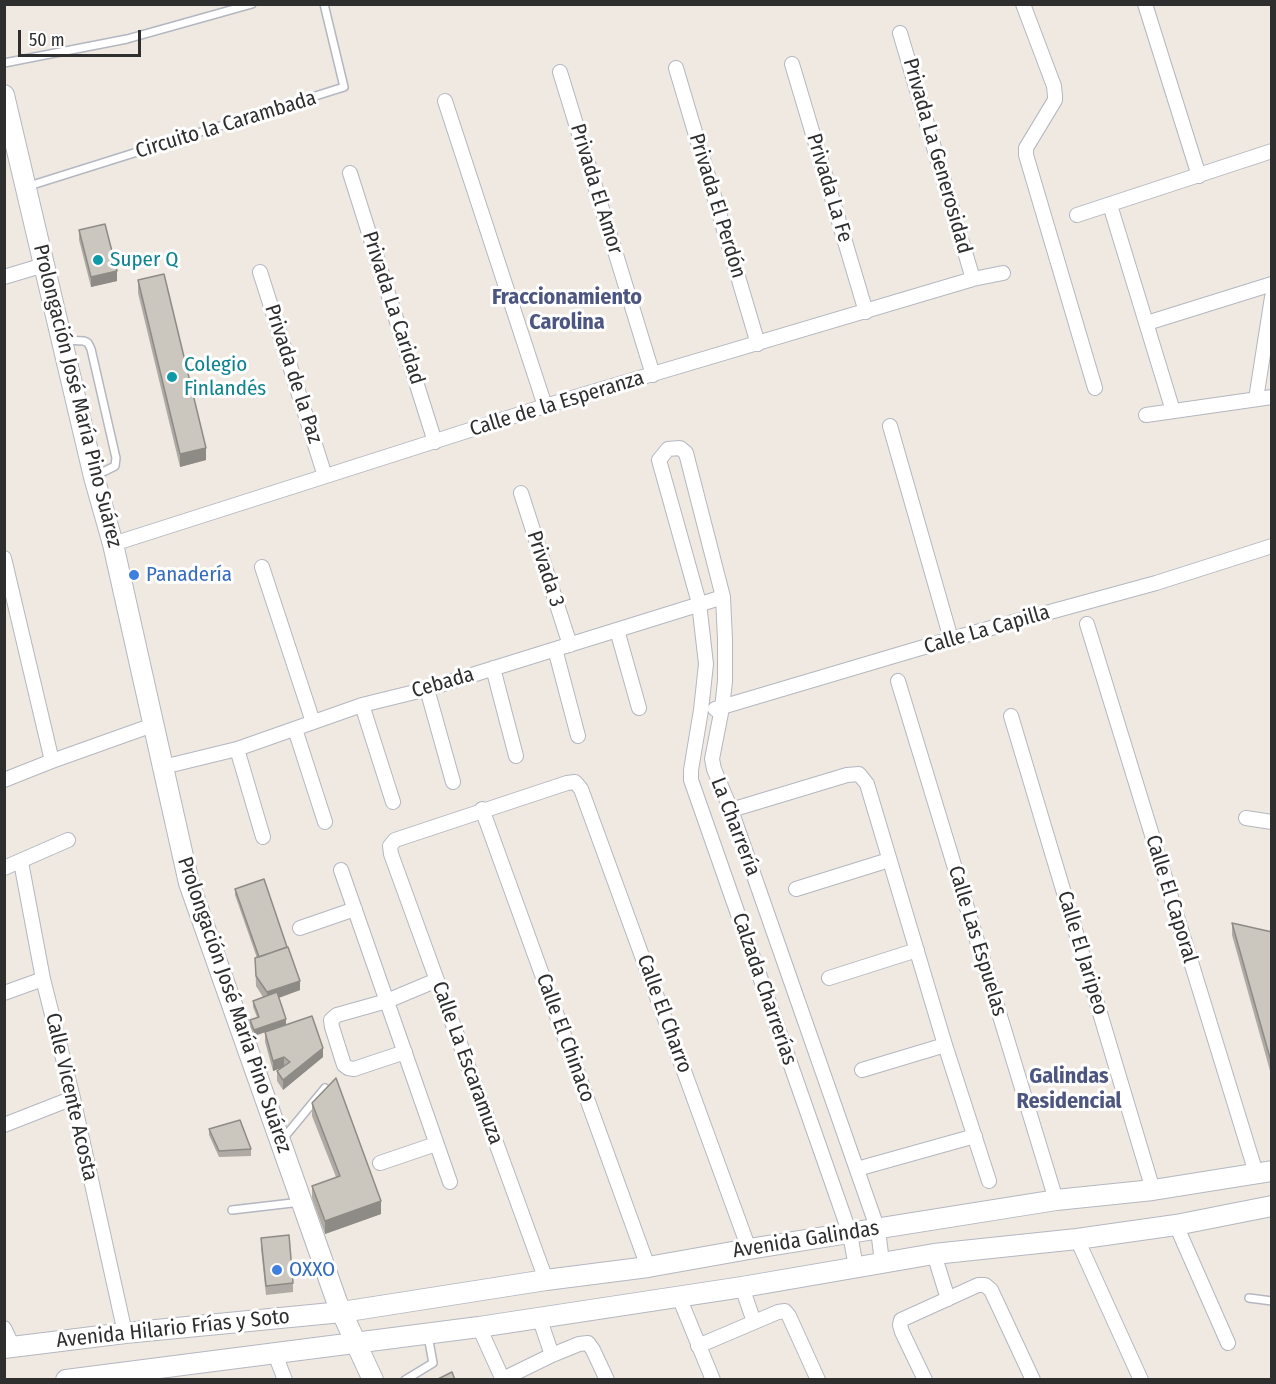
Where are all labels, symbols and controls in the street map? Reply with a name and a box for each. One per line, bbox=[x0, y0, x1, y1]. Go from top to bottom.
scale bar bbox=[21, 18, 144, 56]
text: 50 m bbox=[29, 29, 65, 51]
street label: Privada La Generosidad bbox=[897, 55, 977, 257]
street label: Circuito la Carambada bbox=[133, 86, 319, 164]
street label: Privada El Amor bbox=[564, 121, 628, 257]
street label: Privada El Perdón bbox=[683, 131, 751, 281]
street label: Privada La Fe bbox=[801, 131, 857, 245]
street label: Privada La Caridad bbox=[356, 228, 430, 388]
street label: Prolongación José María Pino Suárez bbox=[27, 242, 127, 550]
place label: Super Q bbox=[110, 247, 178, 273]
marker: Super Q bbox=[91, 253, 105, 267]
district label: Fraccionamiento Carolina bbox=[492, 285, 642, 336]
street label: Privada de la Paz bbox=[259, 301, 327, 447]
place label: Colegio Finlandés bbox=[184, 352, 266, 402]
street label: Calle de la Esperanza bbox=[467, 366, 647, 442]
marker: Colegio Finlandés bbox=[165, 370, 179, 384]
street label: Privada 3 bbox=[521, 528, 569, 610]
place label: Panadería bbox=[146, 562, 232, 588]
marker: Panadería bbox=[127, 568, 141, 582]
street label: Calle La Capilla bbox=[921, 600, 1053, 660]
street label: Cebada bbox=[409, 662, 477, 704]
street label: La Charrería bbox=[705, 774, 765, 880]
street label: Calle El Caporal bbox=[1140, 832, 1202, 966]
street label: Prolongación José María Pino Suárez bbox=[171, 854, 297, 1156]
street label: Calle Las Espuelas bbox=[942, 863, 1012, 1019]
street label: Calle El Jaripeo bbox=[1051, 888, 1113, 1018]
street label: Calzada Charrerías bbox=[726, 910, 802, 1068]
street label: Calle El Charro bbox=[631, 951, 697, 1077]
street label: Calle El Chinaco bbox=[530, 970, 600, 1106]
street label: Calle La Escaramuza bbox=[426, 978, 508, 1148]
street label: Calle Vicente Acosta bbox=[39, 1011, 103, 1183]
district label: Galindas Residencial bbox=[1016, 1064, 1122, 1116]
street label: Avenida Galindas bbox=[731, 1216, 881, 1264]
place label: OXXO bbox=[289, 1257, 335, 1283]
marker: OXXO bbox=[270, 1263, 284, 1277]
street label: Avenida Hilario Frías y Soto bbox=[55, 1304, 291, 1354]

